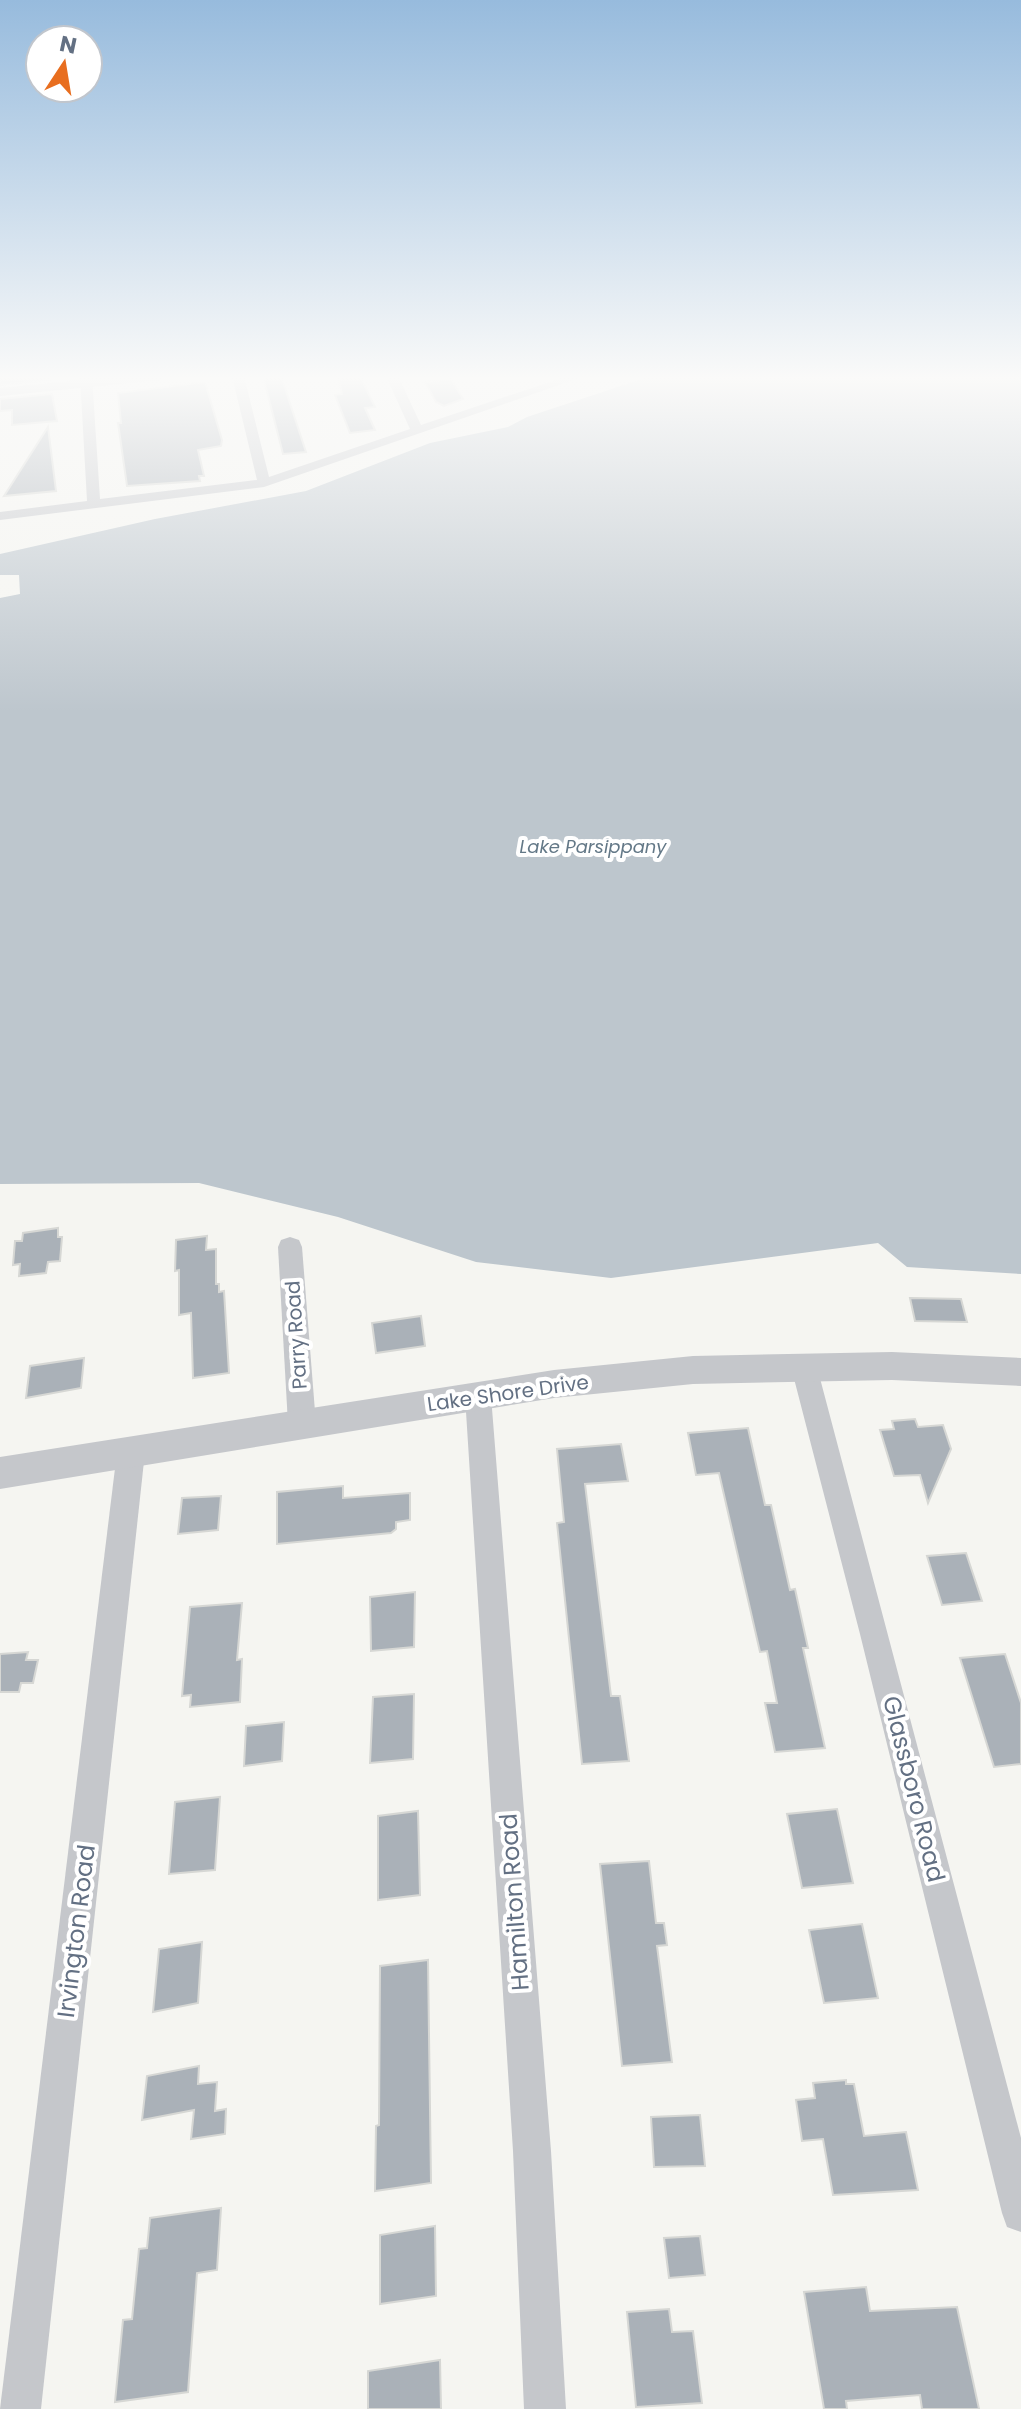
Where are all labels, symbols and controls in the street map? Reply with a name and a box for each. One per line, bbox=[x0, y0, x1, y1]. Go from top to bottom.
north arrow bbox=[24, 24, 104, 104]
text: N bbox=[57, 28, 79, 62]
water label: Lake Parsippany bbox=[519, 834, 667, 859]
street label: Parry Road bbox=[278, 1280, 314, 1390]
street label: Lake Shore Drive bbox=[425, 1368, 591, 1418]
street label: Glassboro Road bbox=[875, 1693, 953, 1885]
street label: Hamilton Road bbox=[491, 1812, 537, 1992]
street label: Irvington Road bbox=[49, 1843, 103, 2019]

